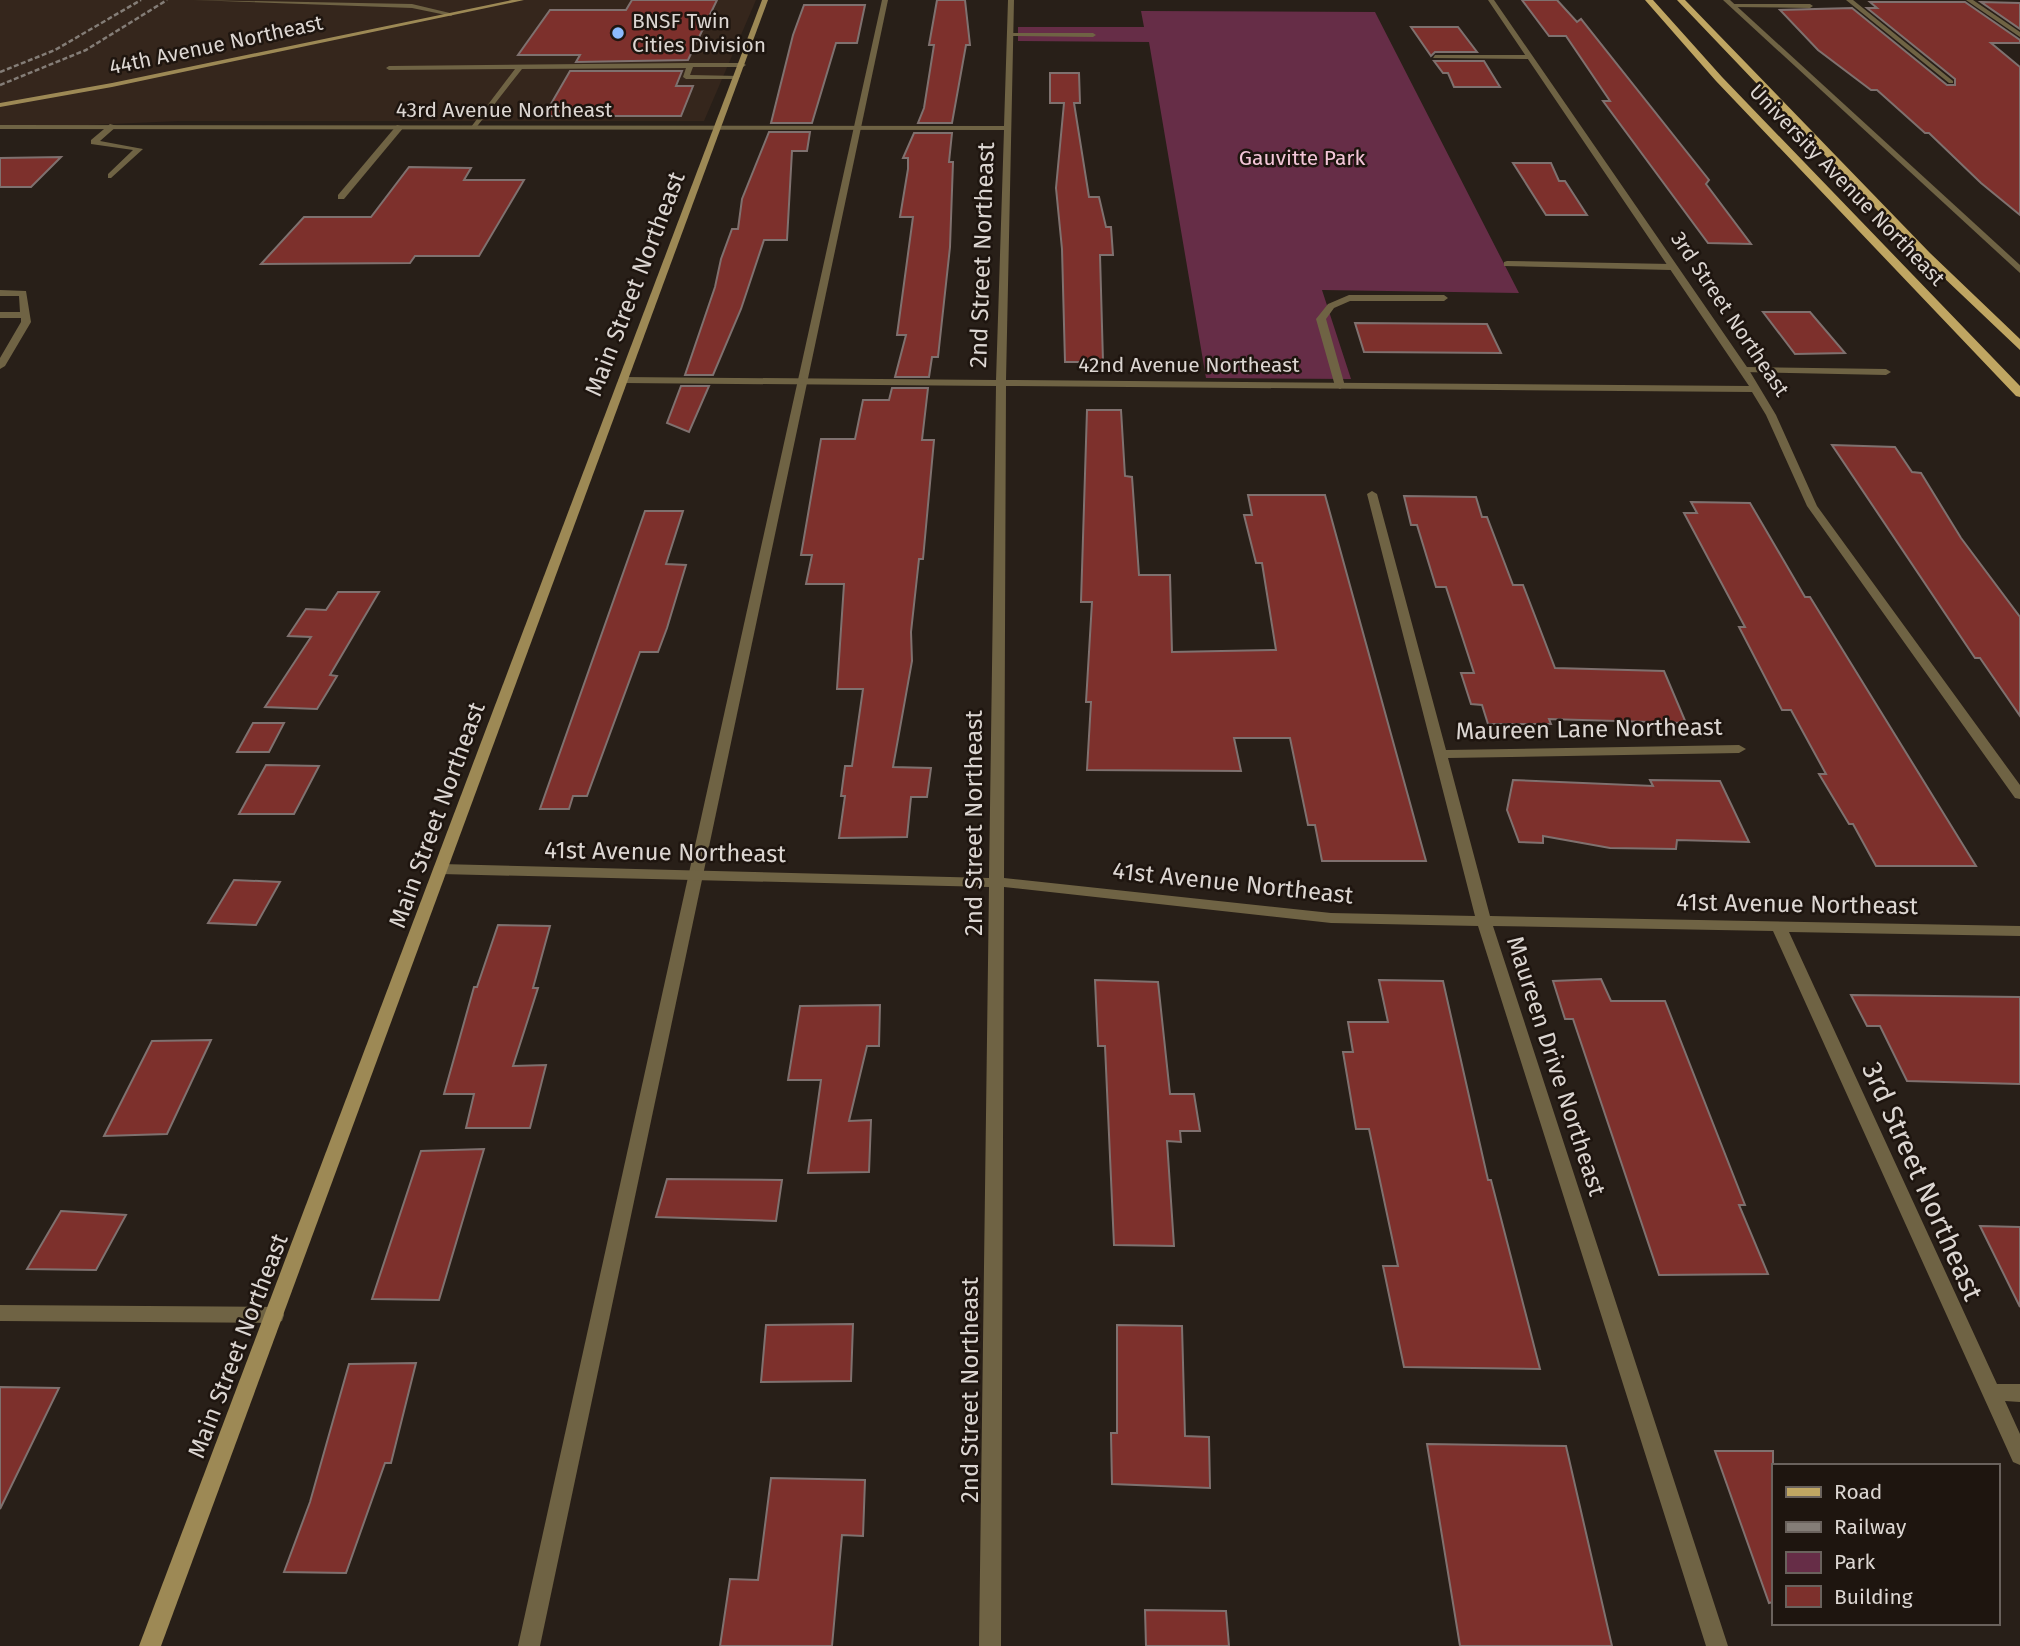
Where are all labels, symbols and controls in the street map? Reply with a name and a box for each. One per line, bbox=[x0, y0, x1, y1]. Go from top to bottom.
place label: BNSF Twin Cities Division bbox=[632, 8, 766, 58]
street label: 44th Avenue Northeast bbox=[107, 10, 325, 80]
marker: BNSF Twin Cities Division bbox=[610, 25, 626, 41]
street label: University Avenue Northeast bbox=[1744, 79, 1951, 292]
street label: 43rd Avenue Northeast bbox=[396, 97, 613, 123]
street label: 2nd Street Northeast bbox=[964, 141, 1000, 368]
park label: Gauvitte Park bbox=[1239, 145, 1365, 171]
street label: Main Street Northeast bbox=[579, 167, 691, 400]
street label: 3rd Street Northeast bbox=[1665, 227, 1795, 402]
street label: 42nd Avenue Northeast bbox=[1078, 352, 1300, 378]
street label: Main Street Northeast bbox=[383, 698, 491, 932]
street label: 2nd Street Northeast bbox=[960, 710, 988, 936]
street label: Maureen Lane Northeast bbox=[1455, 713, 1723, 745]
street label: 41st Avenue Northeast bbox=[544, 836, 787, 868]
street label: 41st Avenue Northeast bbox=[1111, 856, 1355, 910]
street label: 41st Avenue Northeast bbox=[1676, 888, 1919, 920]
street label: Maureen Drive Northeast bbox=[1501, 933, 1611, 1200]
street label: 3rd Street Northeast bbox=[1855, 1057, 1990, 1306]
street label: Main Street Northeast bbox=[182, 1229, 294, 1462]
street label: 2nd Street Northeast bbox=[956, 1277, 984, 1503]
legend bbox=[1772, 1464, 1999, 1625]
text: Road bbox=[1834, 1479, 1882, 1505]
text: Railway bbox=[1834, 1514, 1907, 1540]
text: Park bbox=[1834, 1549, 1876, 1575]
text: Building bbox=[1834, 1584, 1913, 1610]

